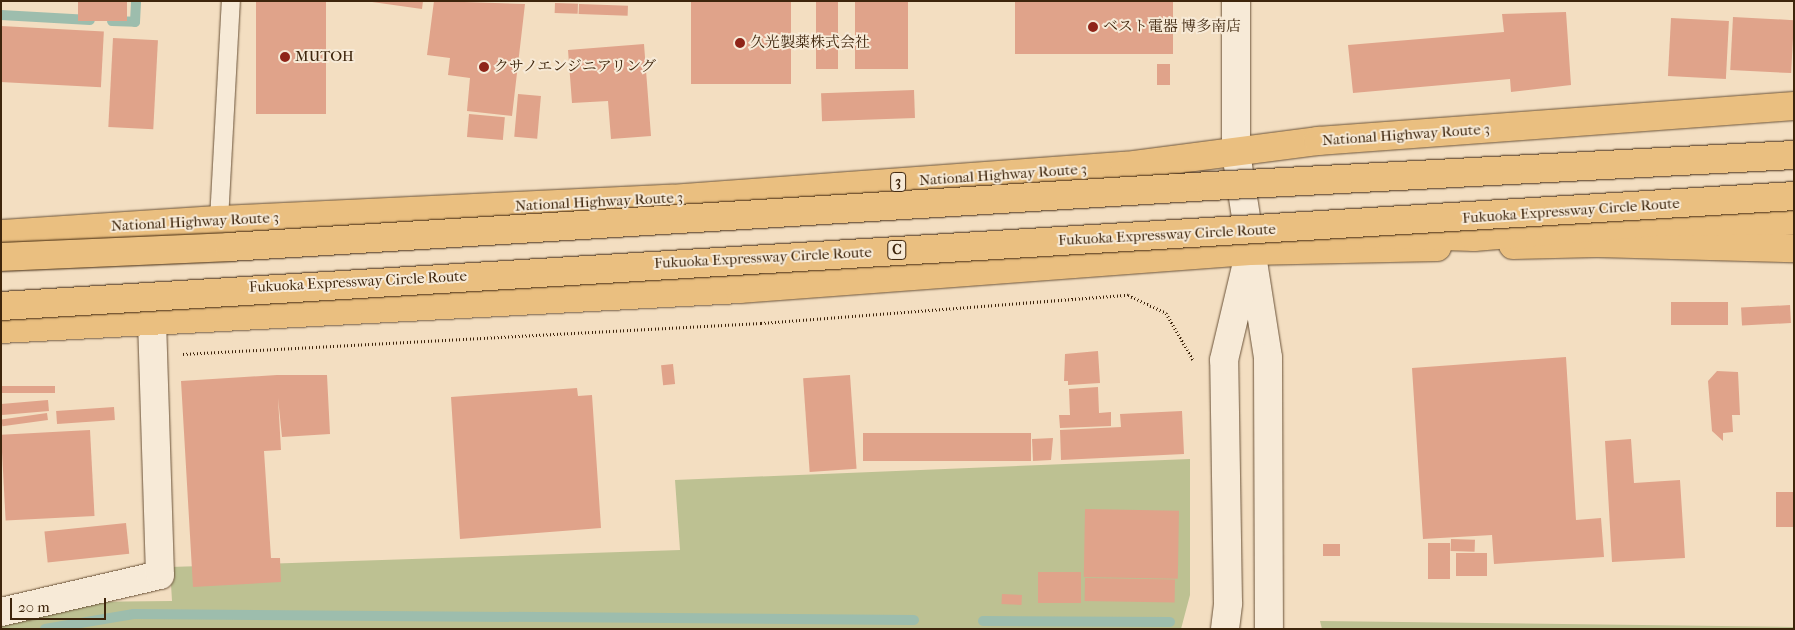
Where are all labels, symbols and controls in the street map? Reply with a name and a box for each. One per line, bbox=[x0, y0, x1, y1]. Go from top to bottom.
place label: ベスト電器 博多南店 bbox=[1103, 18, 1241, 36]
marker: ベスト電器 博多南店 bbox=[1087, 21, 1099, 33]
place label: 久光製薬株式会社 bbox=[750, 34, 870, 52]
marker: 久光製薬株式会社 bbox=[734, 37, 746, 49]
place label: MUTOH bbox=[295, 48, 354, 66]
marker: MUTOH bbox=[279, 51, 291, 63]
place label: クサノエンジニアリング bbox=[494, 58, 659, 76]
marker: クサノエンジニアリング bbox=[478, 61, 490, 73]
street label: National Highway Route 3 bbox=[1321, 120, 1491, 150]
street label: National Highway Route 3 bbox=[918, 160, 1088, 190]
road number: 3 bbox=[889, 170, 907, 193]
street label: National Highway Route 3 bbox=[515, 189, 683, 215]
street label: Fukuoka Expressway Circle Route bbox=[1462, 194, 1680, 228]
street label: National Highway Route 3 bbox=[111, 209, 279, 235]
street label: Fukuoka Expressway Circle Route bbox=[1058, 220, 1276, 250]
road number: C bbox=[887, 238, 907, 262]
street label: Fukuoka Expressway Circle Route bbox=[654, 243, 872, 273]
street label: Fukuoka Expressway Circle Route bbox=[249, 267, 467, 297]
scale bar bbox=[12, 588, 109, 620]
text: 20 m bbox=[18, 598, 50, 616]

